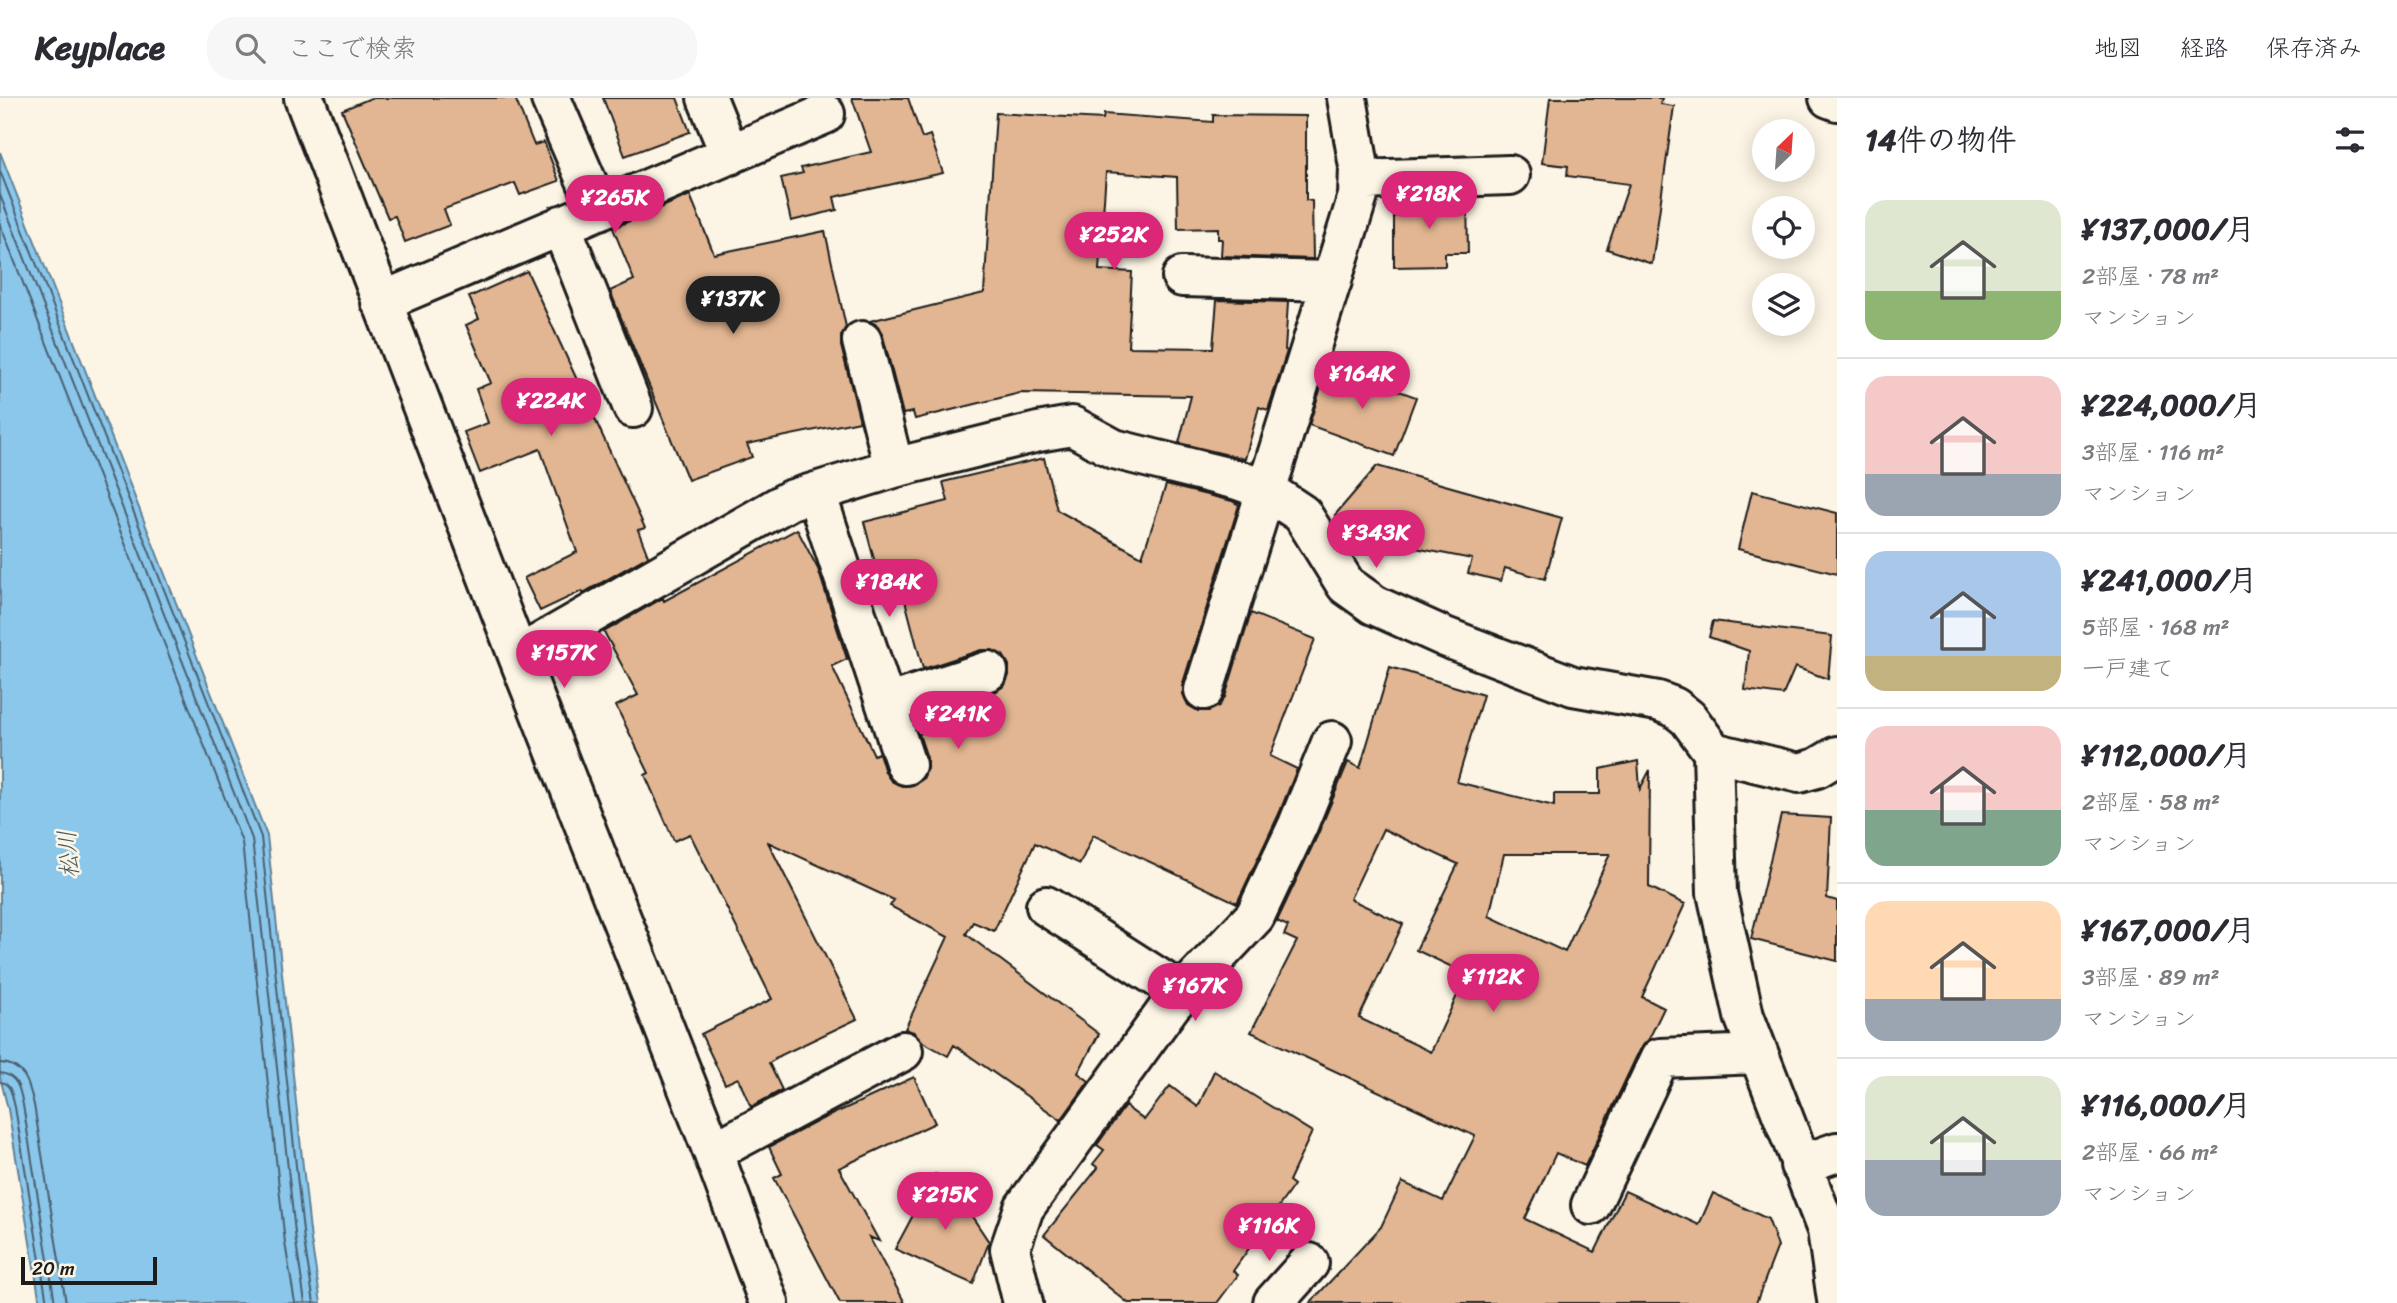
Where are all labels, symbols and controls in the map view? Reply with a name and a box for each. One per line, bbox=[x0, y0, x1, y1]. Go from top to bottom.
search box bbox=[207, 17, 697, 80]
text: Keyplace bbox=[35, 19, 165, 77]
text: ここで検索 bbox=[287, 25, 417, 71]
text: 地図 bbox=[2094, 27, 2142, 69]
text: 経路 bbox=[2180, 27, 2228, 69]
text: 保存済み bbox=[2266, 27, 2362, 69]
icon: search bbox=[231, 29, 269, 67]
text: 14件の物件 bbox=[1865, 113, 2017, 167]
north arrow bbox=[1752, 119, 1815, 182]
map controls bbox=[1752, 119, 1815, 336]
icon: filters bbox=[2331, 121, 2369, 159]
pin: ¥218K bbox=[1380, 172, 1478, 231]
text: ¥218K bbox=[1397, 173, 1461, 214]
pin: ¥265K bbox=[566, 176, 664, 235]
text: ¥265K bbox=[581, 177, 649, 218]
button: locate bbox=[1752, 196, 1815, 259]
text: ¥137,000/月 bbox=[2082, 202, 2255, 256]
pin: ¥252K bbox=[1065, 212, 1163, 272]
text: ¥252K bbox=[1080, 214, 1148, 255]
icon: home bbox=[1921, 228, 2005, 312]
text: 2部屋 · 78 m² bbox=[2082, 256, 2219, 297]
button: layers bbox=[1752, 273, 1815, 336]
pin: ¥137K bbox=[684, 276, 782, 336]
text: ¥137K bbox=[702, 278, 764, 319]
text: マンション bbox=[2082, 297, 2196, 338]
pin: ¥164K bbox=[1313, 352, 1411, 411]
text: ¥164K bbox=[1330, 353, 1394, 394]
pin: ¥224K bbox=[502, 378, 600, 438]
text: ¥224,000/月 bbox=[2082, 378, 2262, 432]
text: ¥224K bbox=[517, 380, 585, 421]
icon: home bbox=[1921, 404, 2005, 488]
text: 3部屋 · 116 m² bbox=[2082, 432, 2224, 473]
text: マンション bbox=[2082, 473, 2196, 514]
pin: ¥343K bbox=[1327, 510, 1425, 570]
text: ¥343K bbox=[1343, 512, 1409, 553]
text: ¥241,000/月 bbox=[2082, 553, 2257, 607]
pin: ¥184K bbox=[840, 560, 938, 619]
text: ¥184K bbox=[857, 561, 921, 602]
icon: home bbox=[1921, 579, 2005, 663]
text: 5部屋 · 168 m² bbox=[2082, 607, 2230, 648]
pin: ¥157K bbox=[515, 630, 613, 690]
text: ¥157K bbox=[532, 632, 596, 673]
text: 一戸建て bbox=[2082, 648, 2174, 689]
pin: ¥241K bbox=[909, 692, 1007, 751]
text: ¥241K bbox=[926, 693, 990, 734]
text: ¥112,000/月 bbox=[2082, 728, 2252, 782]
icon: home bbox=[1921, 754, 2005, 838]
text: 2部屋 · 58 m² bbox=[2082, 782, 2220, 823]
text: マンション bbox=[2082, 823, 2196, 864]
water label: 松川 bbox=[45, 829, 91, 879]
text: ¥167,000/月 bbox=[2082, 903, 2256, 957]
icon: home bbox=[1921, 929, 2005, 1013]
pin: ¥112K bbox=[1444, 954, 1542, 1014]
text: ¥112K bbox=[1463, 956, 1523, 997]
text: 3部屋 · 89 m² bbox=[2082, 957, 2219, 998]
pin: ¥167K bbox=[1146, 964, 1244, 1023]
text: ¥167K bbox=[1164, 965, 1226, 1006]
text: マンション bbox=[2082, 998, 2196, 1039]
text: ¥116,000/月 bbox=[2082, 1078, 2251, 1132]
icon: home bbox=[1921, 1104, 2005, 1188]
text: 2部屋 · 66 m² bbox=[2082, 1132, 2218, 1173]
pin: ¥215K bbox=[896, 1172, 994, 1232]
text: マンション bbox=[2082, 1173, 2196, 1214]
text: ¥215K bbox=[913, 1174, 977, 1215]
pin: ¥116K bbox=[1220, 1204, 1318, 1263]
text: ¥116K bbox=[1239, 1205, 1299, 1246]
text: 20 m bbox=[32, 1252, 75, 1285]
scale bar bbox=[21, 1254, 158, 1286]

